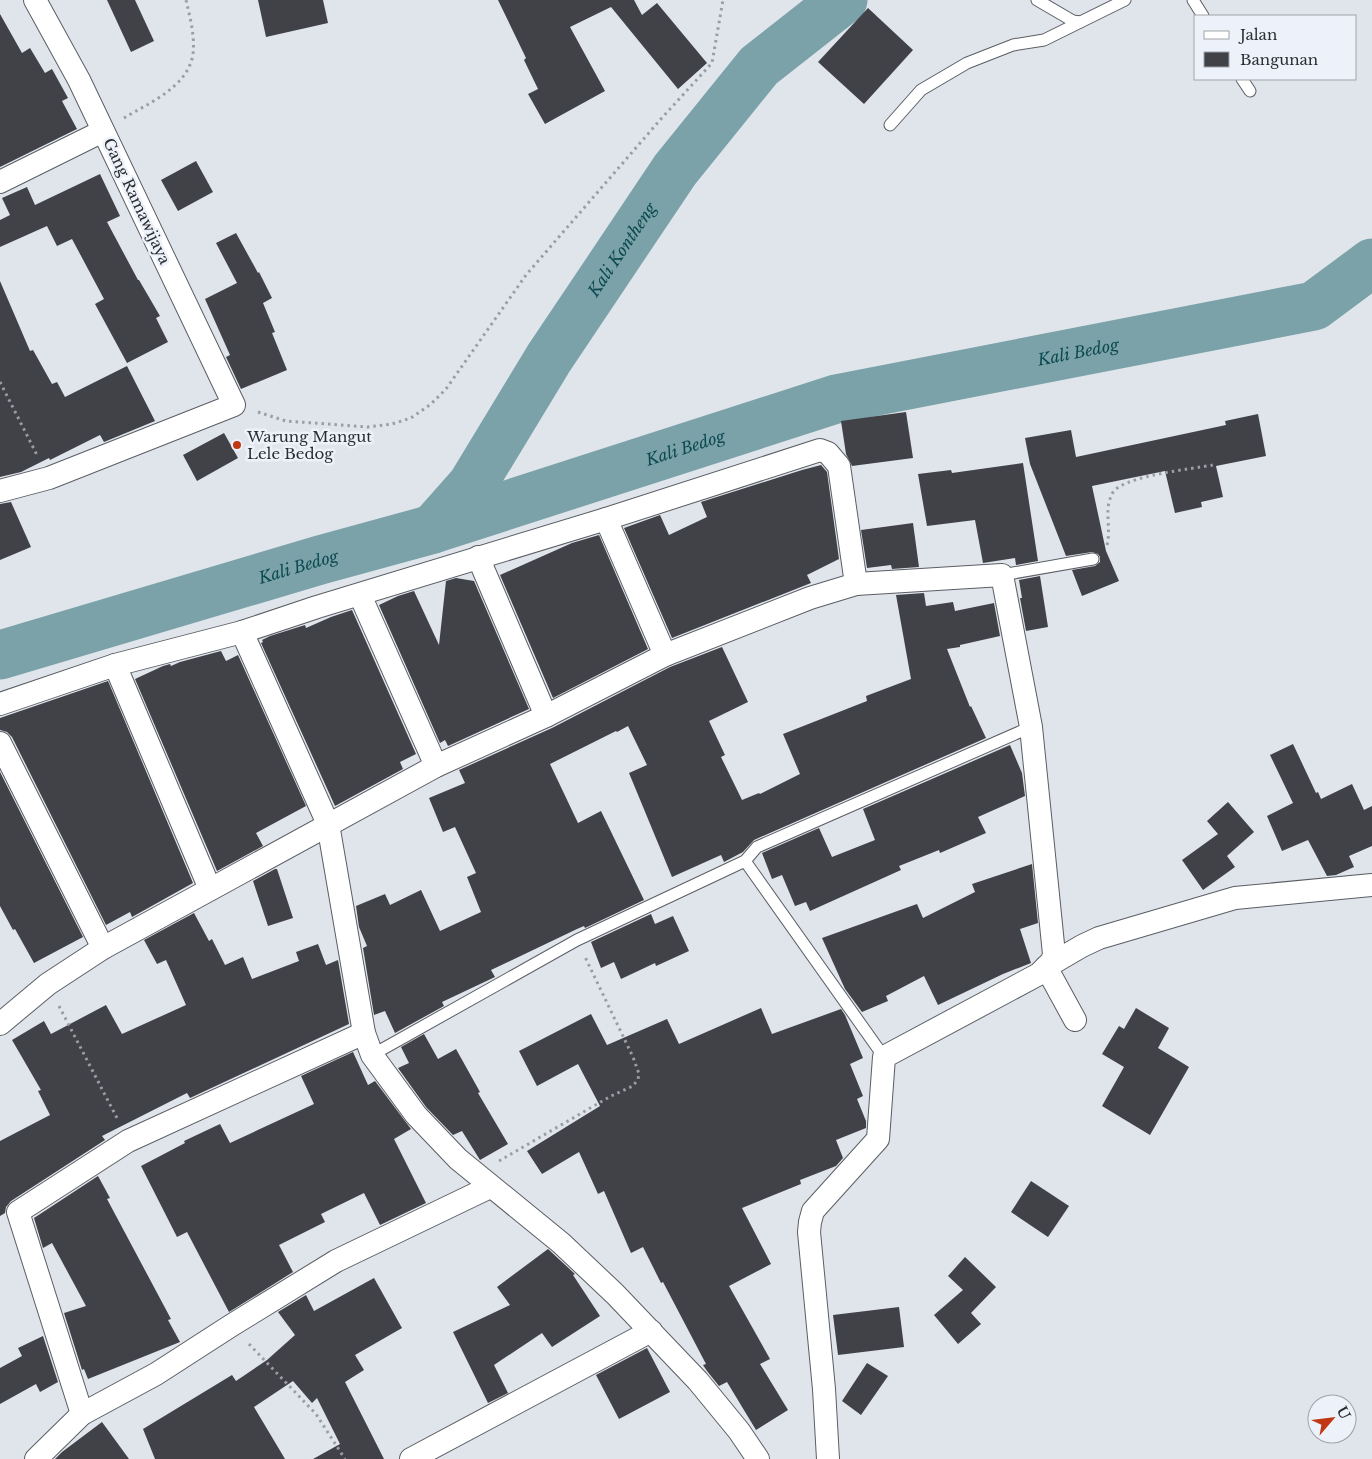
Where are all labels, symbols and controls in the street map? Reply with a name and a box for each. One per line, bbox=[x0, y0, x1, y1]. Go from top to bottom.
legend bbox=[1194, 15, 1357, 80]
text: Jalan bbox=[1238, 25, 1277, 44]
text: Bangunan bbox=[1240, 50, 1318, 69]
street label: Gang Ramawijaya bbox=[99, 135, 175, 268]
water label: Kali Kontheng bbox=[583, 198, 661, 301]
water label: Kali Bedog bbox=[1035, 334, 1121, 370]
water label: Kali Bedog bbox=[642, 425, 729, 470]
place label: Warung Mangut Lele Bedog bbox=[246, 427, 372, 463]
marker: Warung Mangut Lele Bedog bbox=[231, 439, 243, 451]
water label: Kali Bedog bbox=[255, 545, 341, 588]
north arrow bbox=[1307, 1394, 1357, 1444]
text: U bbox=[1333, 1403, 1355, 1423]

